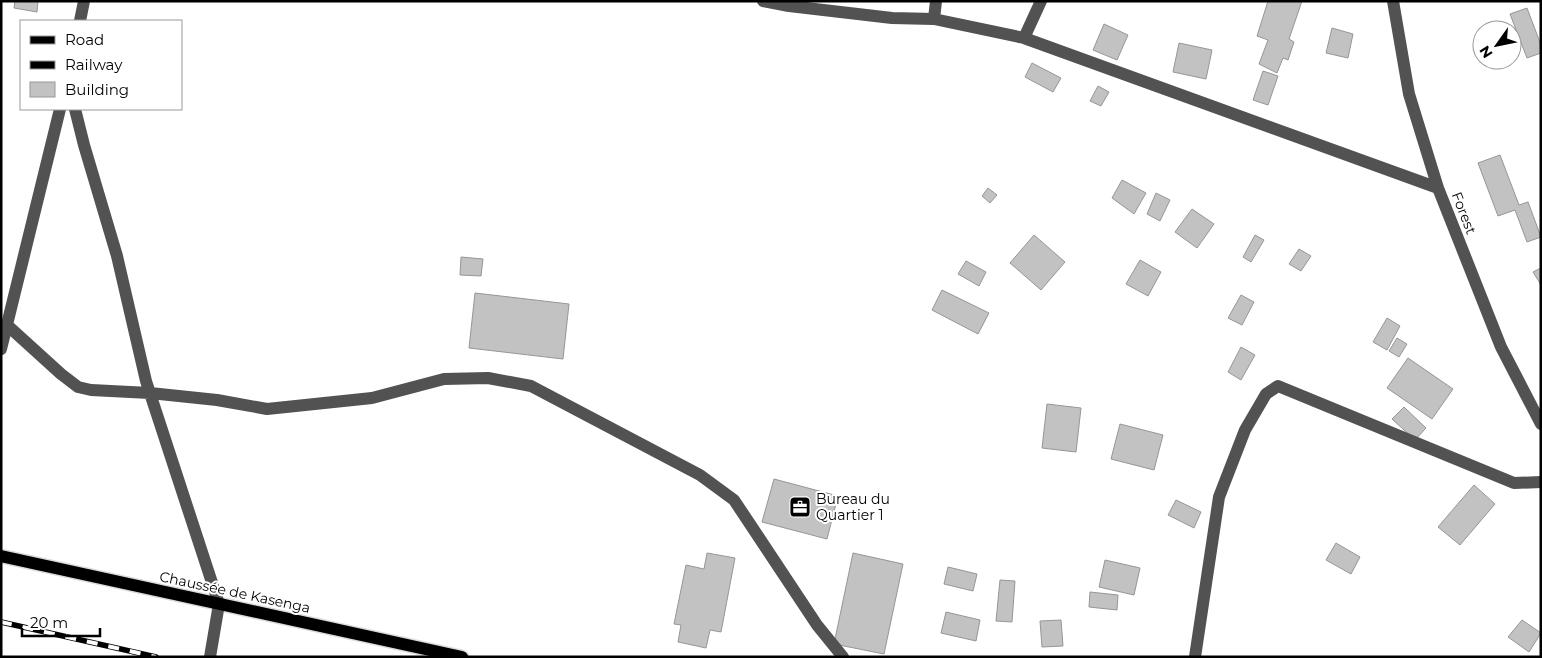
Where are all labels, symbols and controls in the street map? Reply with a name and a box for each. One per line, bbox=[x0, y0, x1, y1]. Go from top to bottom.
legend bbox=[20, 20, 182, 110]
north arrow bbox=[1472, 20, 1522, 70]
text: Road bbox=[65, 30, 104, 49]
text: N bbox=[1475, 42, 1497, 62]
text: Railway bbox=[65, 55, 123, 74]
text: Building bbox=[65, 80, 129, 99]
street label: Forest bbox=[1448, 189, 1480, 237]
place label: Bureau du Quartier 1 bbox=[816, 490, 890, 524]
office icon: Bureau du Quartier 1 bbox=[788, 495, 812, 519]
street label: Chaussée de Kasenga bbox=[158, 567, 312, 617]
scale bar bbox=[22, 606, 100, 638]
text: 20 m bbox=[30, 613, 68, 632]

